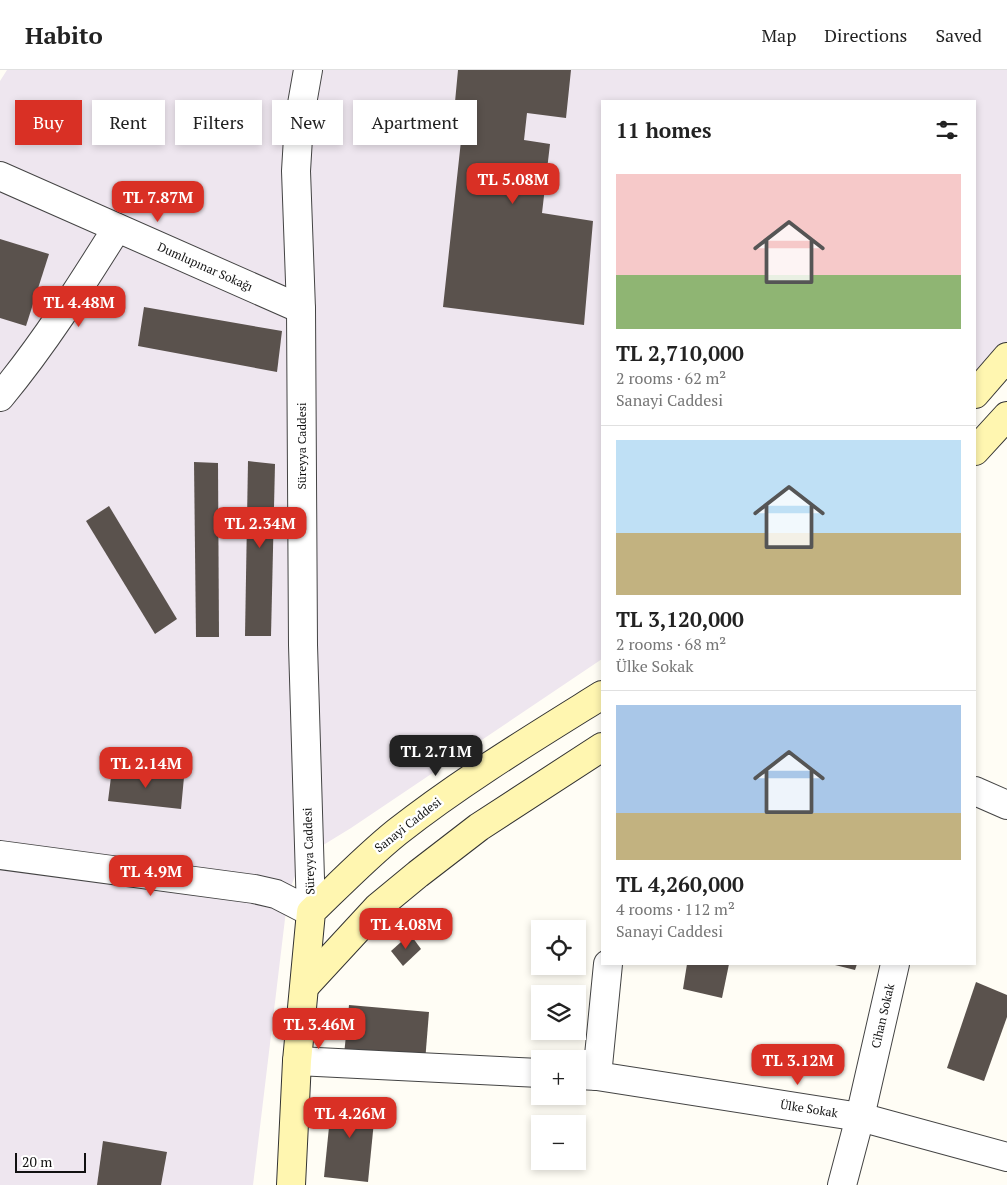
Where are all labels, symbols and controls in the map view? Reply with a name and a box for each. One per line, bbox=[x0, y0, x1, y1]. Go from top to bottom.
text: Habito bbox=[25, 19, 103, 51]
text: Map bbox=[761, 23, 796, 47]
text: Directions bbox=[824, 23, 907, 47]
text: Saved bbox=[935, 23, 982, 47]
chip: Buy bbox=[15, 100, 82, 145]
chip: Rent bbox=[92, 100, 165, 145]
chip: Filters bbox=[175, 100, 262, 145]
chip: New bbox=[272, 100, 343, 145]
chip: Apartment bbox=[353, 100, 477, 145]
text: 11 homes bbox=[616, 116, 712, 144]
icon: filters bbox=[933, 116, 961, 144]
pin: TL 5.08M bbox=[461, 162, 565, 205]
text: TL 5.08M bbox=[477, 168, 549, 190]
pin: TL 7.87M bbox=[106, 180, 210, 223]
text: TL 7.87M bbox=[123, 186, 193, 208]
icon: home bbox=[744, 207, 834, 297]
street label: Dumlupınar Sokağı bbox=[155, 239, 255, 294]
pin: TL 4.48M bbox=[27, 286, 131, 328]
text: TL 4.48M bbox=[43, 291, 115, 313]
text: TL 2,710,000 bbox=[616, 339, 744, 367]
text: 2 rooms · 62 m² bbox=[616, 367, 726, 389]
text: Sanayi Caddesi bbox=[616, 389, 723, 411]
street label: Süreyya Caddesi bbox=[294, 402, 309, 490]
icon: home bbox=[744, 472, 834, 562]
pin: TL 2.34M bbox=[208, 506, 312, 549]
text: TL 2.34M bbox=[224, 512, 296, 534]
text: TL 3,120,000 bbox=[616, 605, 744, 633]
text: 2 rooms · 68 m² bbox=[616, 633, 726, 655]
text: Ülke Sokak bbox=[616, 655, 694, 677]
pin: TL 2.71M bbox=[384, 734, 488, 777]
icon: home bbox=[744, 737, 834, 827]
text: TL 2.71M bbox=[400, 740, 472, 762]
pin: TL 2.14M bbox=[94, 746, 198, 789]
text: TL 2.14M bbox=[110, 752, 182, 774]
street label: Sanayi Caddesi bbox=[371, 794, 444, 855]
street label: Süreyya Caddesi bbox=[299, 807, 318, 895]
pin: TL 4.9M bbox=[105, 854, 197, 897]
text: TL 4.9M bbox=[120, 860, 182, 882]
text: TL 4,260,000 bbox=[616, 870, 744, 898]
text: 4 rooms · 112 m² bbox=[616, 898, 735, 920]
pin: TL 4.08M bbox=[354, 908, 458, 950]
text: TL 4.08M bbox=[370, 913, 442, 935]
map controls bbox=[531, 920, 586, 1170]
button: locate bbox=[531, 920, 586, 975]
text: Sanayi Caddesi bbox=[616, 920, 723, 942]
street label: Cihan Sokak bbox=[868, 981, 897, 1050]
button: layers bbox=[531, 985, 586, 1040]
pin: TL 3.46M bbox=[267, 1008, 371, 1050]
text: TL 3.46M bbox=[283, 1013, 355, 1035]
pin: TL 3.12M bbox=[746, 1044, 850, 1086]
text: TL 3.12M bbox=[762, 1049, 834, 1071]
button: + bbox=[531, 1050, 586, 1105]
pin: TL 4.26M bbox=[298, 1096, 402, 1139]
street label: Ülke Sokak bbox=[779, 1097, 840, 1121]
text: TL 4.26M bbox=[314, 1102, 386, 1124]
button: − bbox=[531, 1115, 586, 1170]
scale bar bbox=[15, 1150, 86, 1173]
text: 20 m bbox=[22, 1152, 52, 1171]

